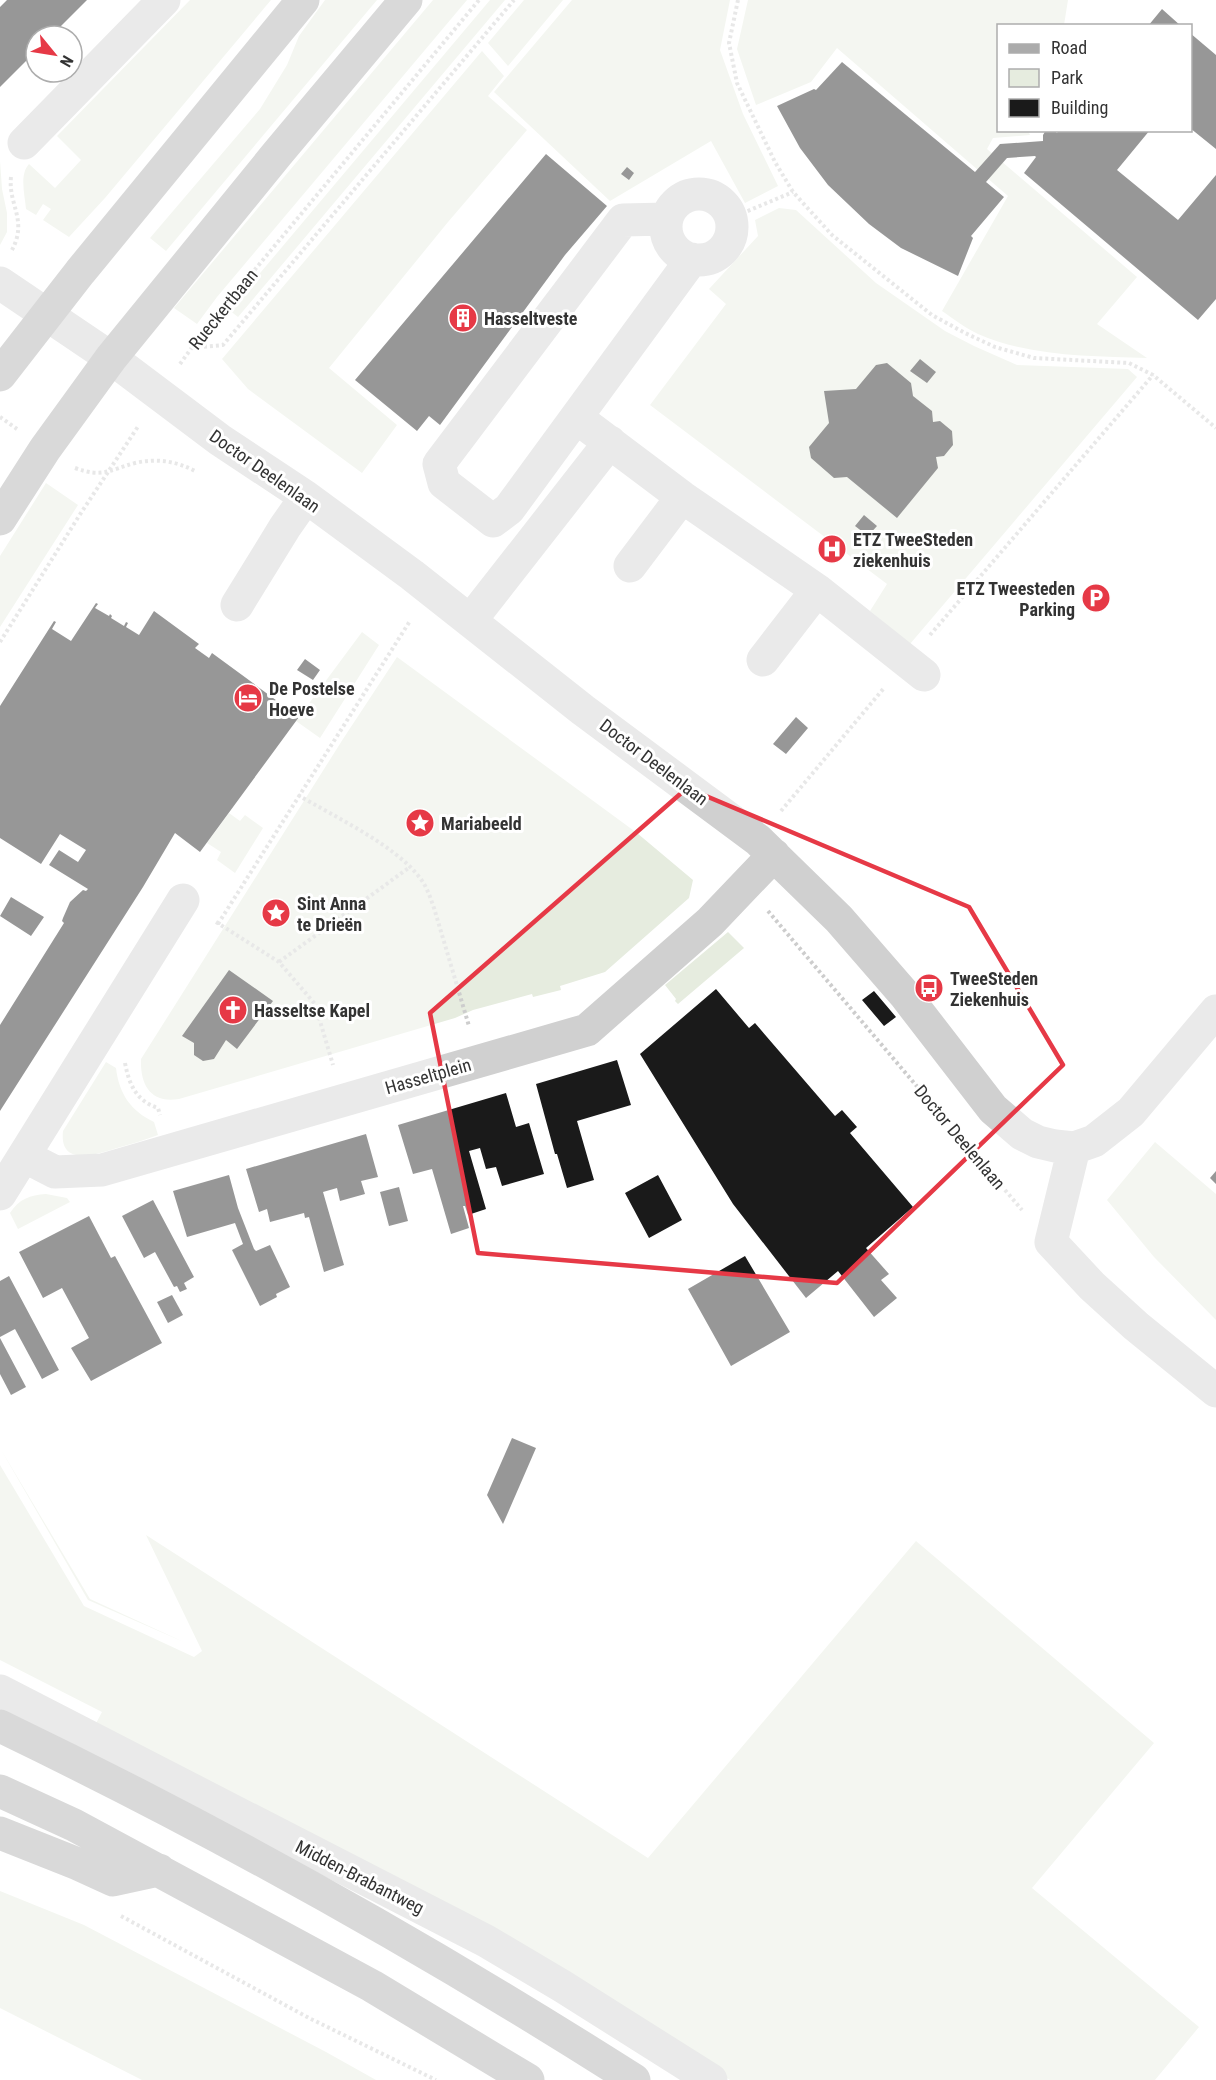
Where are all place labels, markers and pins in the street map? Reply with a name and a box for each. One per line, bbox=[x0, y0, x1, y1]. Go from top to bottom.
building icon: Hasseltveste bbox=[447, 302, 479, 334]
place label: Hasseltveste bbox=[484, 308, 578, 329]
place label: ETZ TweeSteden ziekenhuis bbox=[853, 529, 973, 571]
hospital icon: ETZ TweeSteden ziekenhuis bbox=[816, 533, 848, 565]
place label: ETZ Tweesteden Parking bbox=[956, 578, 1075, 620]
parking icon: ETZ Tweesteden Parking bbox=[1080, 582, 1112, 614]
place label: De Postelse Hoeve bbox=[269, 678, 355, 720]
hotel icon: De Postelse Hoeve bbox=[232, 682, 264, 714]
place icon: Mariabeeld bbox=[404, 807, 436, 839]
place label: Mariabeeld bbox=[441, 813, 522, 834]
place label: Sint Anna te Drieën bbox=[297, 893, 366, 935]
place icon: Sint Anna te Drieën bbox=[260, 897, 292, 929]
place label: TweeSteden Ziekenhuis bbox=[950, 968, 1038, 1010]
bus stop icon: TweeSteden Ziekenhuis bbox=[913, 972, 945, 1004]
church icon: Hasseltse Kapel bbox=[217, 994, 249, 1026]
place label: Hasseltse Kapel bbox=[254, 1000, 370, 1021]

